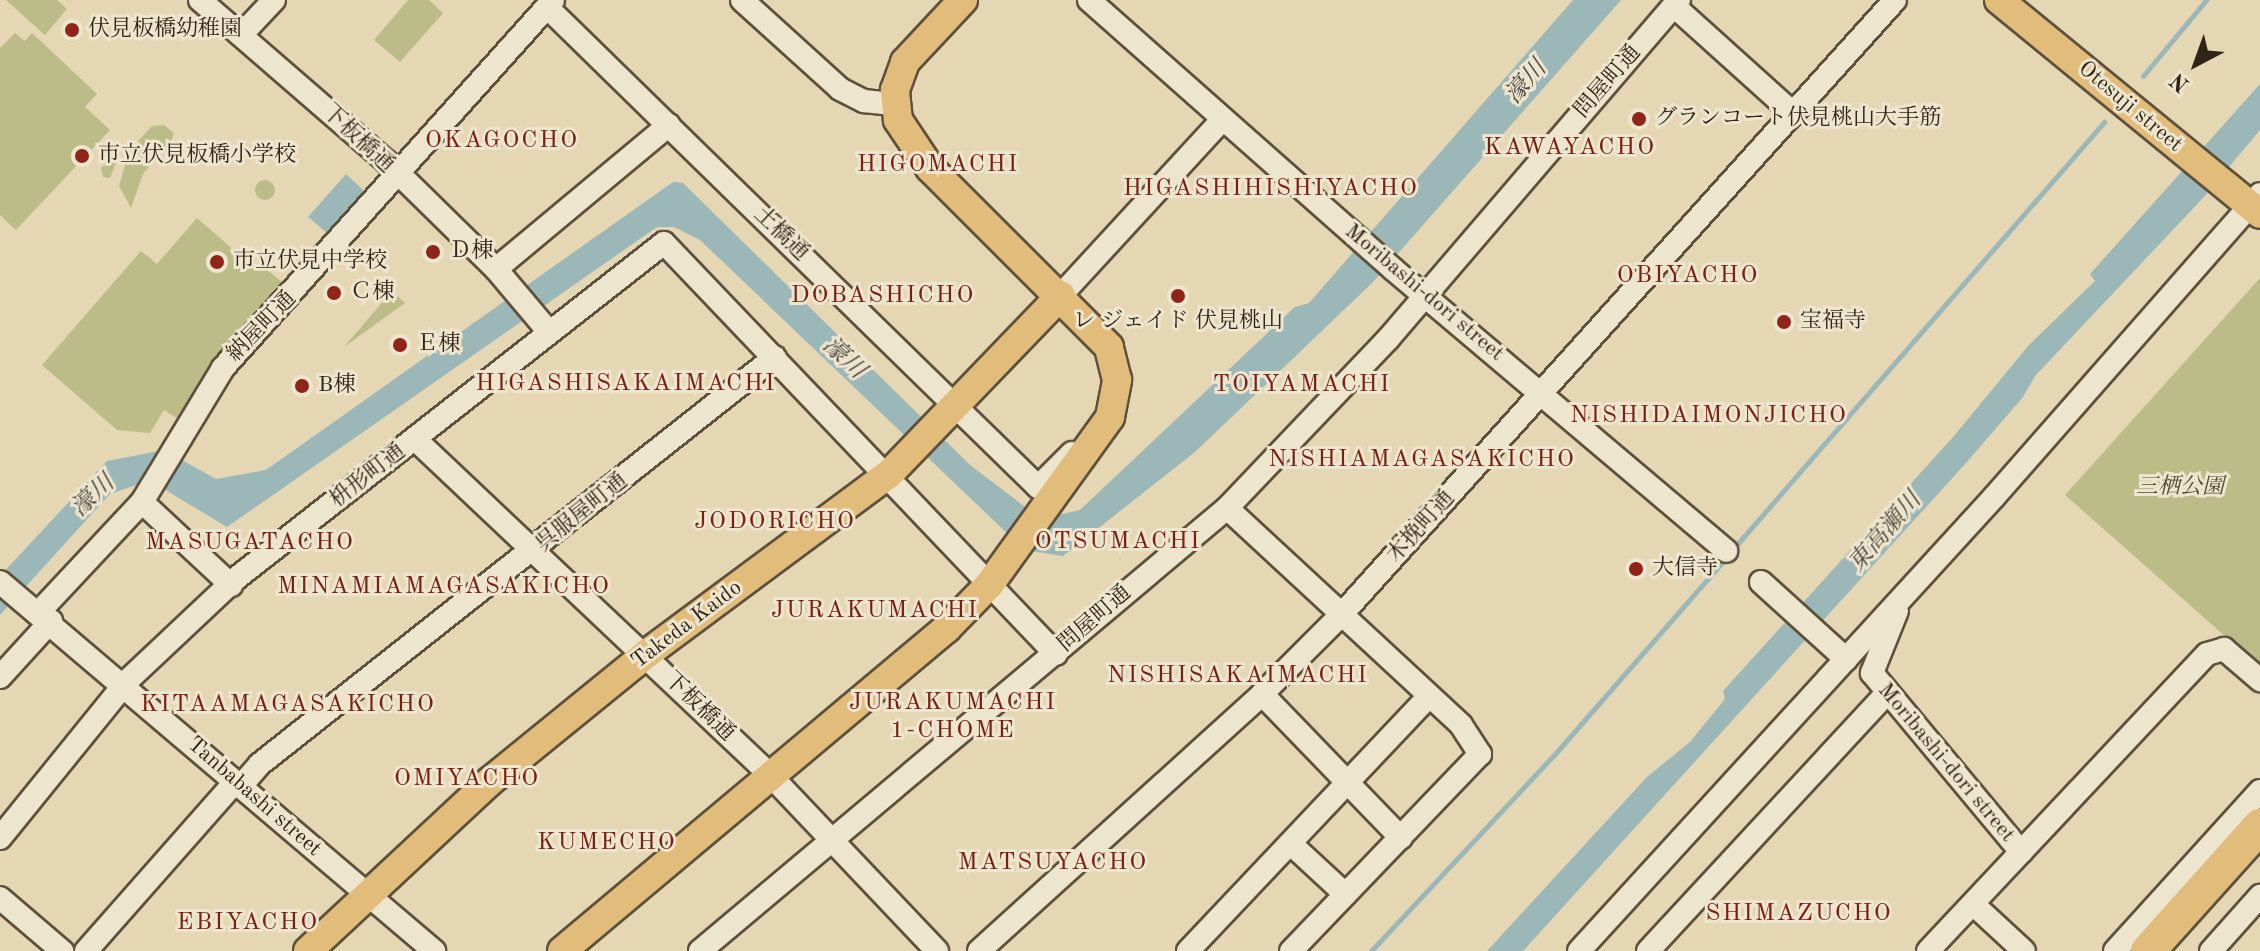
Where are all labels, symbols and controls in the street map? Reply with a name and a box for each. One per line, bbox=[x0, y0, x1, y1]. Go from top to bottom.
place label: 伏見板橋幼稚園 bbox=[88, 17, 242, 43]
marker: 伏見板橋幼稚園 bbox=[63, 21, 81, 39]
north arrow bbox=[2156, 24, 2236, 104]
street label: 問屋町通 bbox=[1569, 40, 1647, 124]
water label: 濠川 bbox=[1500, 55, 1554, 111]
street label: Otesuji street bbox=[2073, 56, 2187, 158]
text: N bbox=[2167, 68, 2194, 96]
street label: 下板橋通 bbox=[317, 99, 399, 179]
place label: グランコート伏見桃山大手筋 bbox=[1655, 106, 1941, 132]
marker: グランコート伏見桃山大手筋 bbox=[1630, 110, 1648, 128]
district label: OKAGOCHO bbox=[425, 128, 579, 156]
district label: KAWAYACHO bbox=[1484, 135, 1656, 163]
place label: 市立伏見板橋小学校 bbox=[98, 143, 296, 169]
marker: 市立伏見板橋小学校 bbox=[73, 147, 91, 165]
district label: HIGOMACHI bbox=[857, 152, 1019, 180]
district label: HIGASHIHISHIYACHO bbox=[1123, 176, 1419, 204]
street label: 土橋通 bbox=[748, 202, 814, 266]
street label: Moribashi-dori street bbox=[1339, 219, 1509, 367]
place label: Ｄ棟 bbox=[449, 239, 493, 265]
marker: Ｄ棟 bbox=[424, 243, 442, 261]
place label: 市立伏見中学校 bbox=[233, 249, 387, 275]
marker: 市立伏見中学校 bbox=[208, 253, 226, 271]
district label: OBIYACHO bbox=[1617, 263, 1759, 291]
place label: Ｃ棟 bbox=[350, 280, 394, 306]
district label: DOBASHICHO bbox=[791, 283, 975, 311]
marker: Ｃ棟 bbox=[325, 284, 343, 302]
street label: 納屋町通 bbox=[222, 286, 302, 368]
marker: レ ジェイド 伏見桃山 bbox=[1169, 287, 1187, 305]
place label: レ ジェイド 伏見桃山 bbox=[1073, 309, 1283, 335]
place label: 宝福寺 bbox=[1800, 309, 1866, 335]
marker: 宝福寺 bbox=[1775, 313, 1793, 331]
place label: Ｅ棟 bbox=[416, 332, 460, 358]
water label: 濠川 bbox=[816, 332, 870, 386]
marker: Ｅ棟 bbox=[391, 336, 409, 354]
district label: HIGASHISAKAIMACHI bbox=[476, 371, 776, 399]
district label: TOIYAMACHI bbox=[1213, 372, 1391, 400]
place label: B棟 bbox=[318, 373, 355, 399]
marker: B棟 bbox=[293, 377, 311, 395]
district label: NISHIDAIMONJICHO bbox=[1570, 403, 1848, 431]
street label: 枡形町通 bbox=[325, 439, 411, 513]
district label: NISHIAMAGASAKICHO bbox=[1268, 447, 1576, 475]
street label: 呉服屋町通 bbox=[531, 468, 633, 558]
water label: 濠川 bbox=[67, 470, 121, 524]
park label: 三栖公園 bbox=[2136, 475, 2224, 501]
street label: 木挽町通 bbox=[1382, 485, 1460, 569]
water label: 東高瀬川 bbox=[1844, 487, 1928, 579]
district label: JODORICHO bbox=[694, 509, 856, 537]
district label: OTSUMACHI bbox=[1035, 529, 1201, 557]
district label: MASUGATACHO bbox=[145, 530, 355, 558]
place label: 大信寺 bbox=[1652, 556, 1718, 582]
marker: 大信寺 bbox=[1627, 560, 1645, 578]
district label: MINAMIAMAGASAKICHO bbox=[277, 574, 611, 602]
street label: Takeda Kaido bbox=[627, 575, 747, 675]
street label: 問屋町通 bbox=[1053, 580, 1137, 658]
district label: JURAKUMACHI bbox=[771, 598, 979, 626]
district label: NISHISAKAIMACHI bbox=[1107, 663, 1369, 691]
street label: 下板橋通 bbox=[658, 667, 740, 747]
street label: Moribashi-dori street bbox=[1872, 678, 2020, 848]
district label: JURAKUMACHI 1-CHOME bbox=[849, 690, 1057, 746]
district label: KITAAMAGASAKICHO bbox=[140, 692, 436, 720]
street label: Tanbabashi street bbox=[181, 731, 327, 863]
district label: OMIYACHO bbox=[394, 766, 540, 794]
district label: KUMECHO bbox=[537, 830, 677, 858]
district label: MATSUYACHO bbox=[958, 850, 1148, 878]
district label: SHIMAZUCHO bbox=[1705, 901, 1893, 929]
district label: EBIYACHO bbox=[177, 910, 319, 938]

